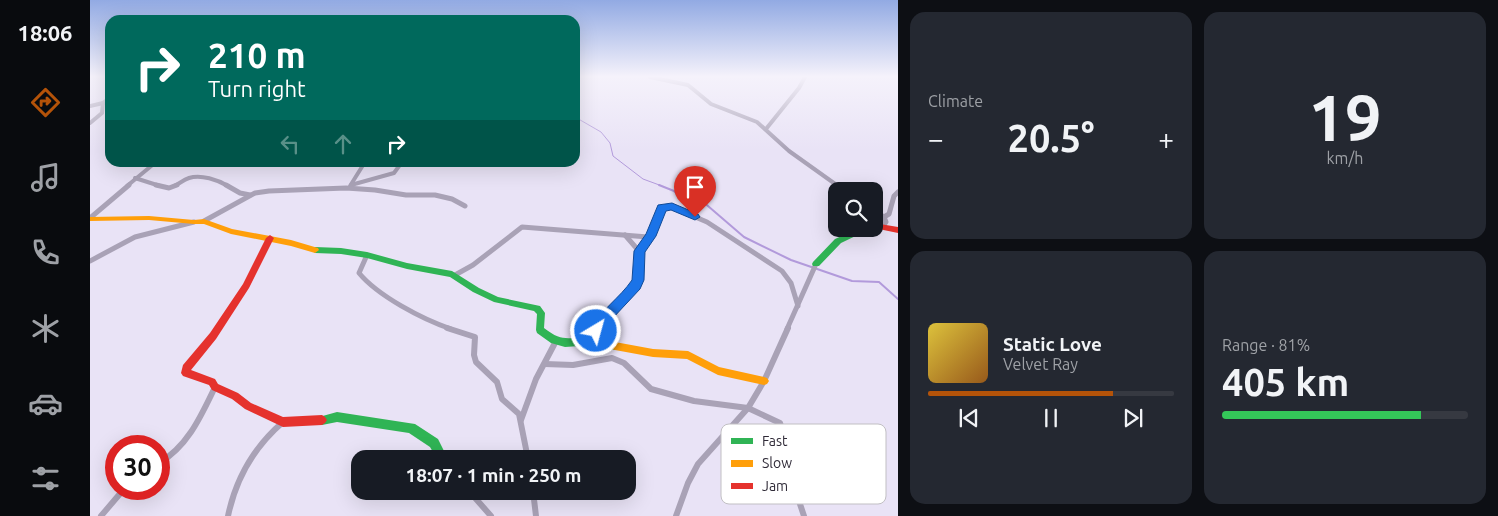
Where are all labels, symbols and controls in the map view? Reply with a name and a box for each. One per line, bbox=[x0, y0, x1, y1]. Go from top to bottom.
text: 18:06 bbox=[17, 20, 73, 45]
icon: right bbox=[125, 35, 190, 100]
text: 210 m bbox=[208, 35, 306, 75]
text: Turn right bbox=[208, 76, 306, 101]
text: 19 bbox=[1308, 80, 1382, 153]
icon: directions bbox=[28, 85, 63, 120]
text: Climate bbox=[928, 92, 983, 110]
text: 20.5° bbox=[1007, 117, 1095, 159]
text: − bbox=[928, 123, 944, 154]
text: + bbox=[1158, 123, 1174, 154]
icon: left bbox=[276, 130, 304, 158]
icon: ahead bbox=[329, 130, 357, 158]
icon: right bbox=[382, 130, 410, 158]
text: km/h bbox=[1327, 149, 1363, 167]
icon: music bbox=[28, 160, 63, 195]
pin bbox=[674, 166, 716, 217]
icon: arrive bbox=[681, 173, 709, 201]
map controls bbox=[828, 182, 883, 237]
button: search bbox=[828, 182, 883, 237]
icon: phone bbox=[28, 235, 63, 270]
position arrow bbox=[569, 304, 621, 356]
icon: climate bbox=[28, 311, 63, 346]
text: Static Love bbox=[1003, 333, 1102, 355]
text: Range · 81% bbox=[1222, 336, 1310, 354]
text: Velvet Ray bbox=[1003, 355, 1078, 373]
text: 405 km bbox=[1222, 361, 1349, 403]
icon: car bbox=[28, 386, 63, 421]
icon: previous bbox=[955, 404, 983, 432]
icon: pause bbox=[1037, 404, 1065, 432]
icon: next bbox=[1119, 404, 1147, 432]
legend bbox=[721, 424, 886, 504]
text: Fast bbox=[762, 433, 788, 449]
speed limit sign: 30 bbox=[105, 435, 170, 500]
text: Slow bbox=[762, 455, 792, 471]
icon: filters bbox=[28, 461, 63, 496]
text: 18:07 · 1 min · 250 m bbox=[406, 464, 581, 486]
text: Jam bbox=[762, 478, 788, 494]

